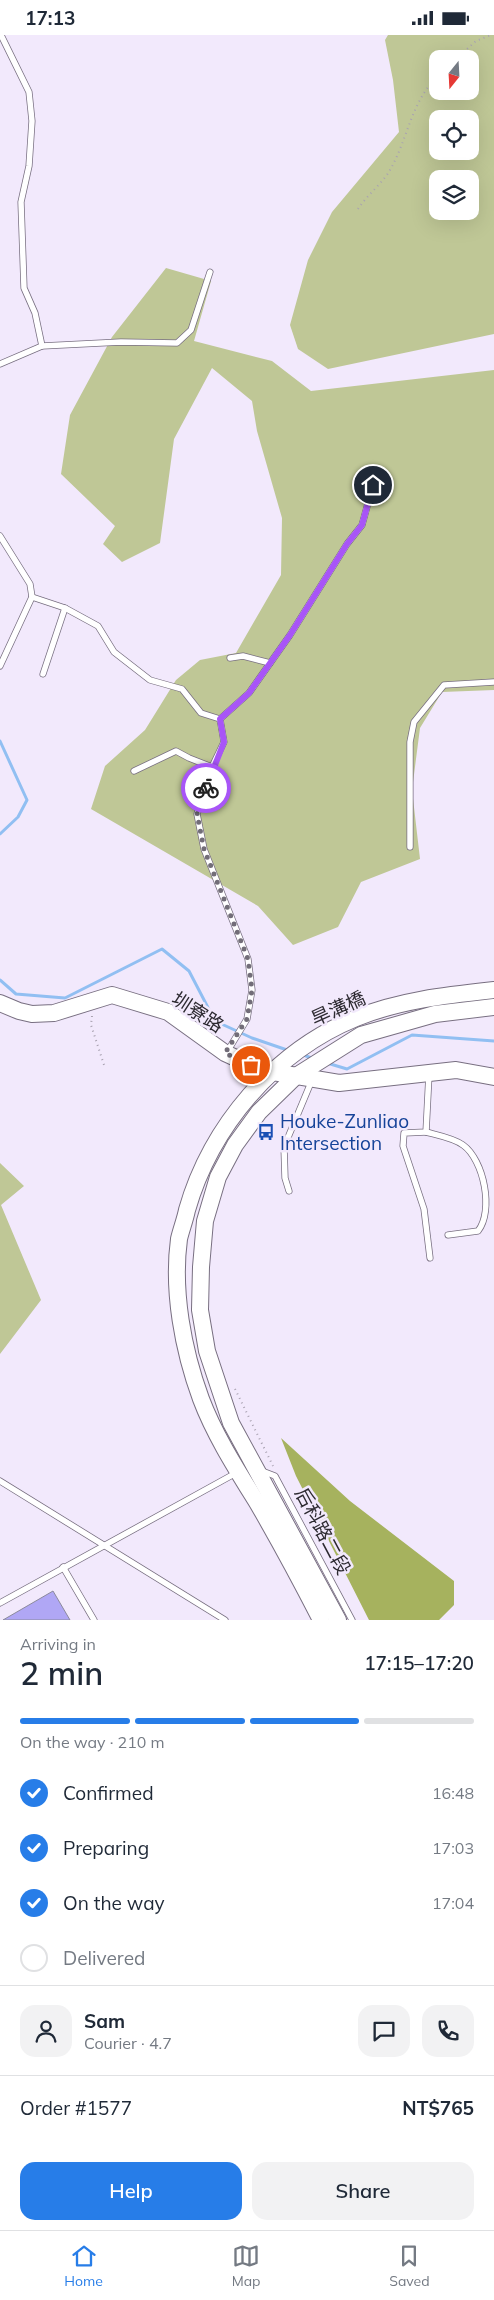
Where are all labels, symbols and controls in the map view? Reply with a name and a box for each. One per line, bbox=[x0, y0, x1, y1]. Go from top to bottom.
text: 17:13 bbox=[25, 6, 75, 30]
north arrow bbox=[429, 50, 479, 100]
map controls bbox=[429, 50, 479, 220]
button: locate bbox=[429, 110, 479, 160]
button: layers bbox=[429, 170, 479, 220]
pin bbox=[352, 464, 394, 506]
icon: home bbox=[359, 471, 387, 499]
courier bbox=[181, 763, 231, 813]
icon: bike bbox=[192, 774, 220, 802]
street label: 旱溝橋 bbox=[307, 985, 369, 1031]
street label: 圳寮路 bbox=[168, 986, 228, 1038]
pin bbox=[230, 1044, 272, 1086]
icon: bag bbox=[237, 1051, 265, 1079]
place label: Houke-Zunliao Intersection bbox=[280, 1109, 409, 1155]
bus stop icon: Houke-Zunliao Intersection bbox=[256, 1122, 276, 1142]
street label: 后科路二段 bbox=[290, 1483, 356, 1579]
text: Arriving in bbox=[20, 1634, 96, 1654]
text: 17:15–17:20 bbox=[364, 1651, 474, 1675]
text: 2 min bbox=[20, 1653, 103, 1693]
text: On the way · 210 m bbox=[20, 1732, 165, 1752]
icon: check bbox=[20, 1779, 48, 1807]
text: Confirmed bbox=[63, 1781, 154, 1805]
text: 16:48 bbox=[432, 1783, 474, 1803]
icon: check bbox=[20, 1834, 48, 1862]
text: Preparing bbox=[63, 1836, 149, 1860]
text: 17:03 bbox=[432, 1838, 474, 1858]
icon: check bbox=[20, 1889, 48, 1917]
text: On the way bbox=[63, 1891, 165, 1915]
text: 17:04 bbox=[432, 1893, 474, 1913]
text: Delivered bbox=[63, 1946, 145, 1970]
button: person bbox=[20, 2005, 72, 2057]
button: chat bbox=[358, 2005, 410, 2057]
button: phone bbox=[422, 2005, 474, 2057]
text: Sam bbox=[84, 2009, 125, 2033]
text: Courier · 4.7 bbox=[84, 2033, 172, 2053]
text: Order #1577 bbox=[20, 2096, 132, 2120]
text: NT$765 bbox=[402, 2096, 474, 2120]
button: Help bbox=[20, 2162, 242, 2220]
button: Share bbox=[252, 2162, 474, 2220]
tab: Home bbox=[64, 2242, 103, 2290]
tab: Map bbox=[232, 2242, 261, 2290]
tab: Saved bbox=[389, 2242, 430, 2290]

